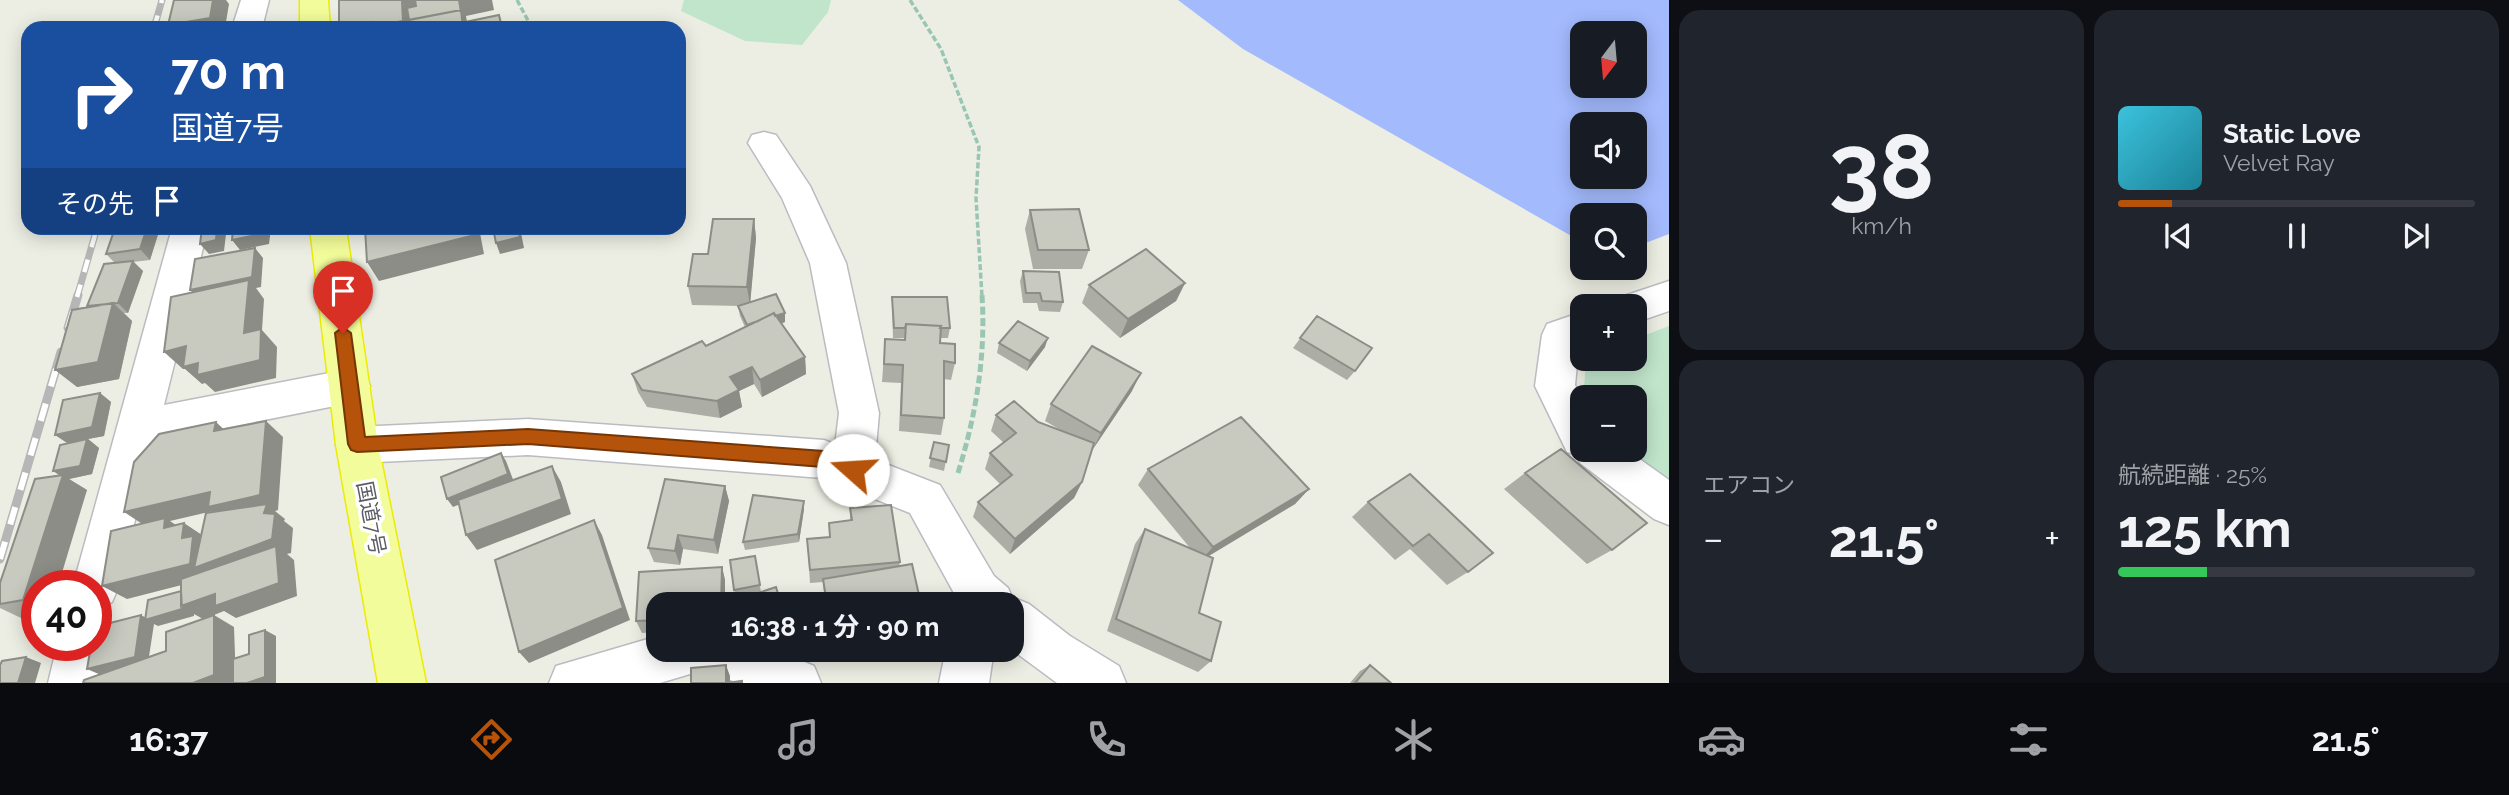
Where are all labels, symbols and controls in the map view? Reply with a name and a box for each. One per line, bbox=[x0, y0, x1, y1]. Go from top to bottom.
north arrow bbox=[1570, 21, 1647, 98]
map controls bbox=[1570, 21, 1647, 462]
text: 70 m bbox=[171, 43, 286, 100]
icon: right bbox=[56, 49, 147, 140]
text: 国道7号 bbox=[171, 109, 284, 146]
button: sound bbox=[1570, 112, 1647, 189]
text: 38 bbox=[1829, 113, 1934, 220]
text: Static Love bbox=[2223, 119, 2361, 149]
text: Velvet Ray bbox=[2223, 149, 2335, 176]
icon: arrive bbox=[148, 182, 186, 220]
text: その先 bbox=[56, 189, 134, 219]
button: search bbox=[1570, 203, 1647, 280]
text: km/h bbox=[1851, 212, 1912, 239]
icon: previous bbox=[2159, 217, 2197, 255]
icon: pause bbox=[2278, 217, 2316, 255]
icon: next bbox=[2397, 217, 2435, 255]
pin bbox=[313, 261, 373, 333]
icon: arrive bbox=[324, 272, 362, 310]
button: + bbox=[1570, 294, 1647, 371]
button: − bbox=[1570, 385, 1647, 462]
position arrow bbox=[816, 433, 890, 507]
text: 航続距離 · 25% bbox=[2118, 461, 2267, 488]
text: エアコン bbox=[1703, 471, 1795, 498]
street label: 国道7号 bbox=[352, 479, 391, 557]
text: 125 km bbox=[2118, 498, 2292, 559]
text: 21.5° bbox=[1829, 508, 1939, 569]
text: − bbox=[1703, 516, 1723, 561]
text: + bbox=[2044, 516, 2060, 561]
speed limit sign: 40 bbox=[21, 570, 112, 661]
text: 16:38 · 1 分 · 90 m bbox=[731, 612, 939, 642]
icon: directions bbox=[467, 715, 516, 764]
icon: music bbox=[774, 715, 823, 764]
icon: phone bbox=[1082, 715, 1131, 764]
icon: climate bbox=[1389, 715, 1438, 764]
icon: car bbox=[1697, 715, 1746, 764]
icon: filters bbox=[2004, 715, 2053, 764]
text: 16:37 bbox=[129, 721, 208, 758]
text: 21.5° bbox=[2312, 721, 2380, 758]

